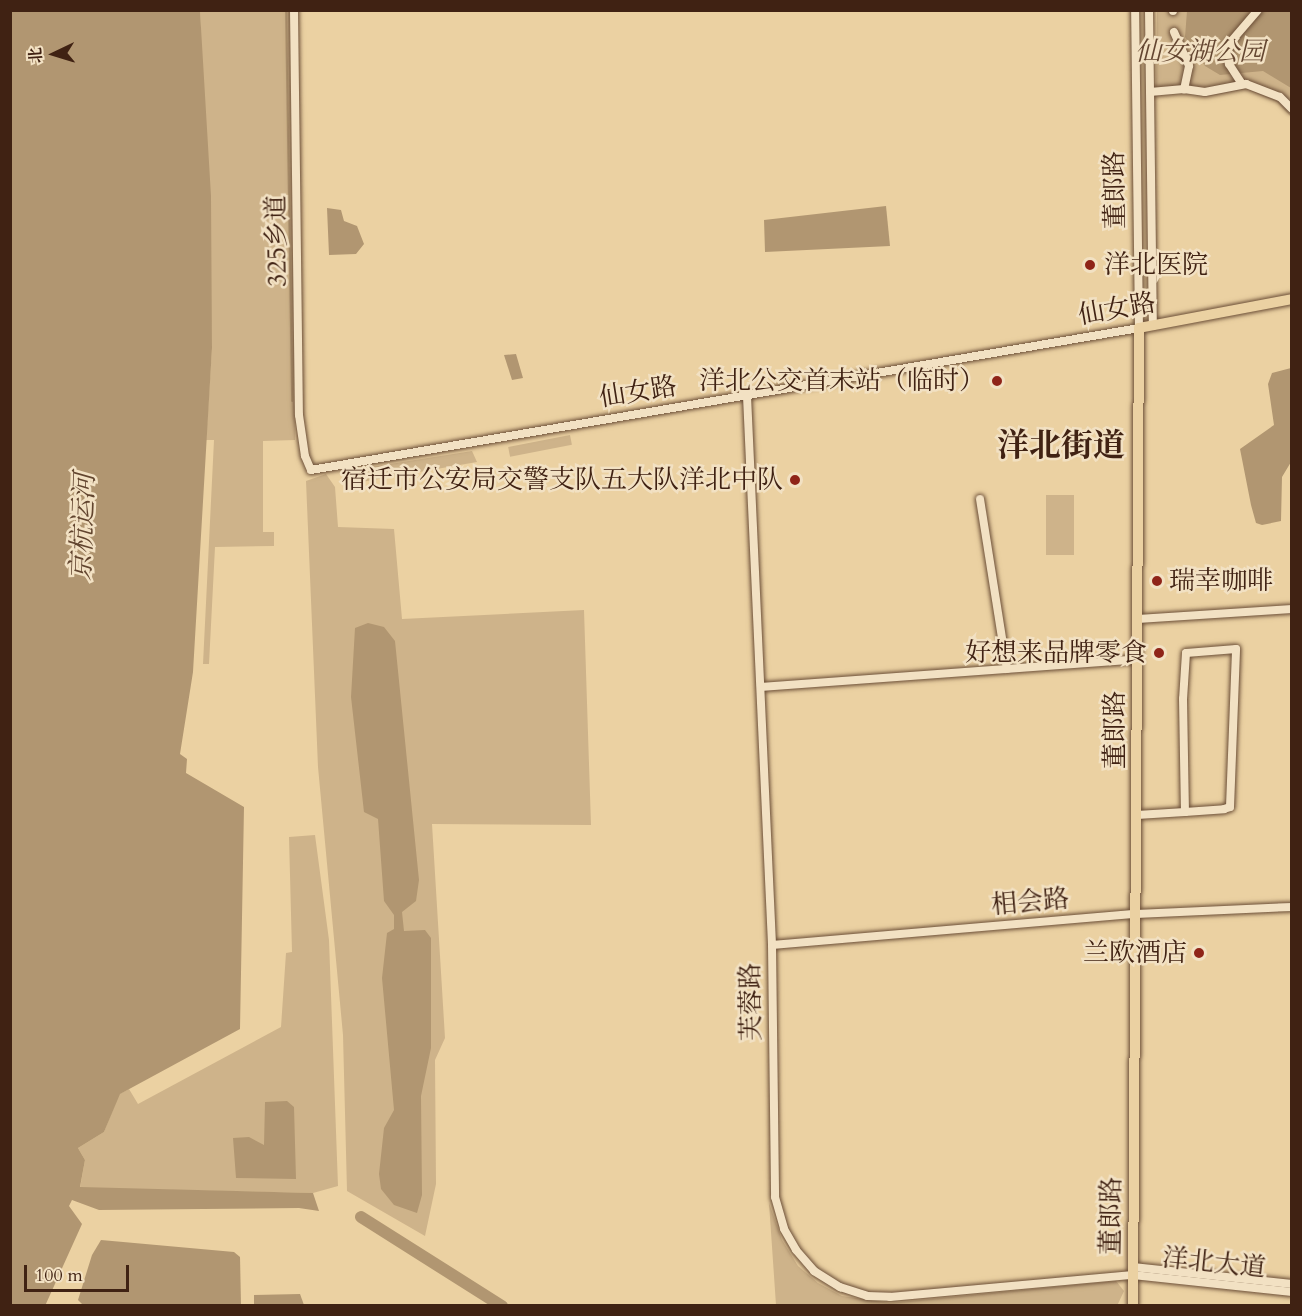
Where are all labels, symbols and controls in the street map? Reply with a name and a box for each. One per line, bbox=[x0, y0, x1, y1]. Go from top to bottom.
north arrow bbox=[24, 24, 84, 84]
park label: 仙女湖公园 bbox=[1135, 36, 1265, 68]
text: 北 bbox=[25, 47, 48, 64]
street label: 董郎路 bbox=[1099, 151, 1131, 229]
street label: 325乡道 bbox=[261, 195, 293, 287]
place label: 洋北医院 bbox=[1104, 249, 1208, 281]
marker: 洋北医院 bbox=[1081, 256, 1099, 274]
street label: 仙女路 bbox=[1076, 287, 1158, 331]
place label: 洋北公交首末站（临时） bbox=[699, 365, 985, 397]
street label: 仙女路 bbox=[597, 370, 679, 414]
marker: 洋北公交首末站（临时） bbox=[990, 374, 1004, 388]
district label: 洋北街道 bbox=[997, 427, 1125, 465]
place label: 宿迁市公安局交警支队五大队洋北中队 bbox=[341, 464, 783, 496]
water label: 京杭运河 bbox=[65, 472, 101, 582]
marker: 宿迁市公安局交警支队五大队洋北中队 bbox=[788, 473, 802, 487]
place label: 瑞幸咖啡 bbox=[1169, 565, 1273, 597]
marker: 瑞幸咖啡 bbox=[1150, 574, 1164, 588]
place label: 好想来品牌零食 bbox=[965, 637, 1147, 669]
marker: 好想来品牌零食 bbox=[1152, 646, 1166, 660]
street label: 董郎路 bbox=[1099, 691, 1131, 769]
street label: 相会路 bbox=[990, 883, 1070, 921]
place label: 兰欧酒店 bbox=[1083, 937, 1187, 969]
marker: 兰欧酒店 bbox=[1192, 946, 1206, 960]
street label: 芙蓉路 bbox=[735, 963, 767, 1041]
street label: 董郎路 bbox=[1095, 1177, 1127, 1255]
street label: 洋北大道 bbox=[1161, 1242, 1267, 1284]
scale bar bbox=[27, 1253, 132, 1291]
text: 100 m bbox=[35, 1263, 83, 1288]

